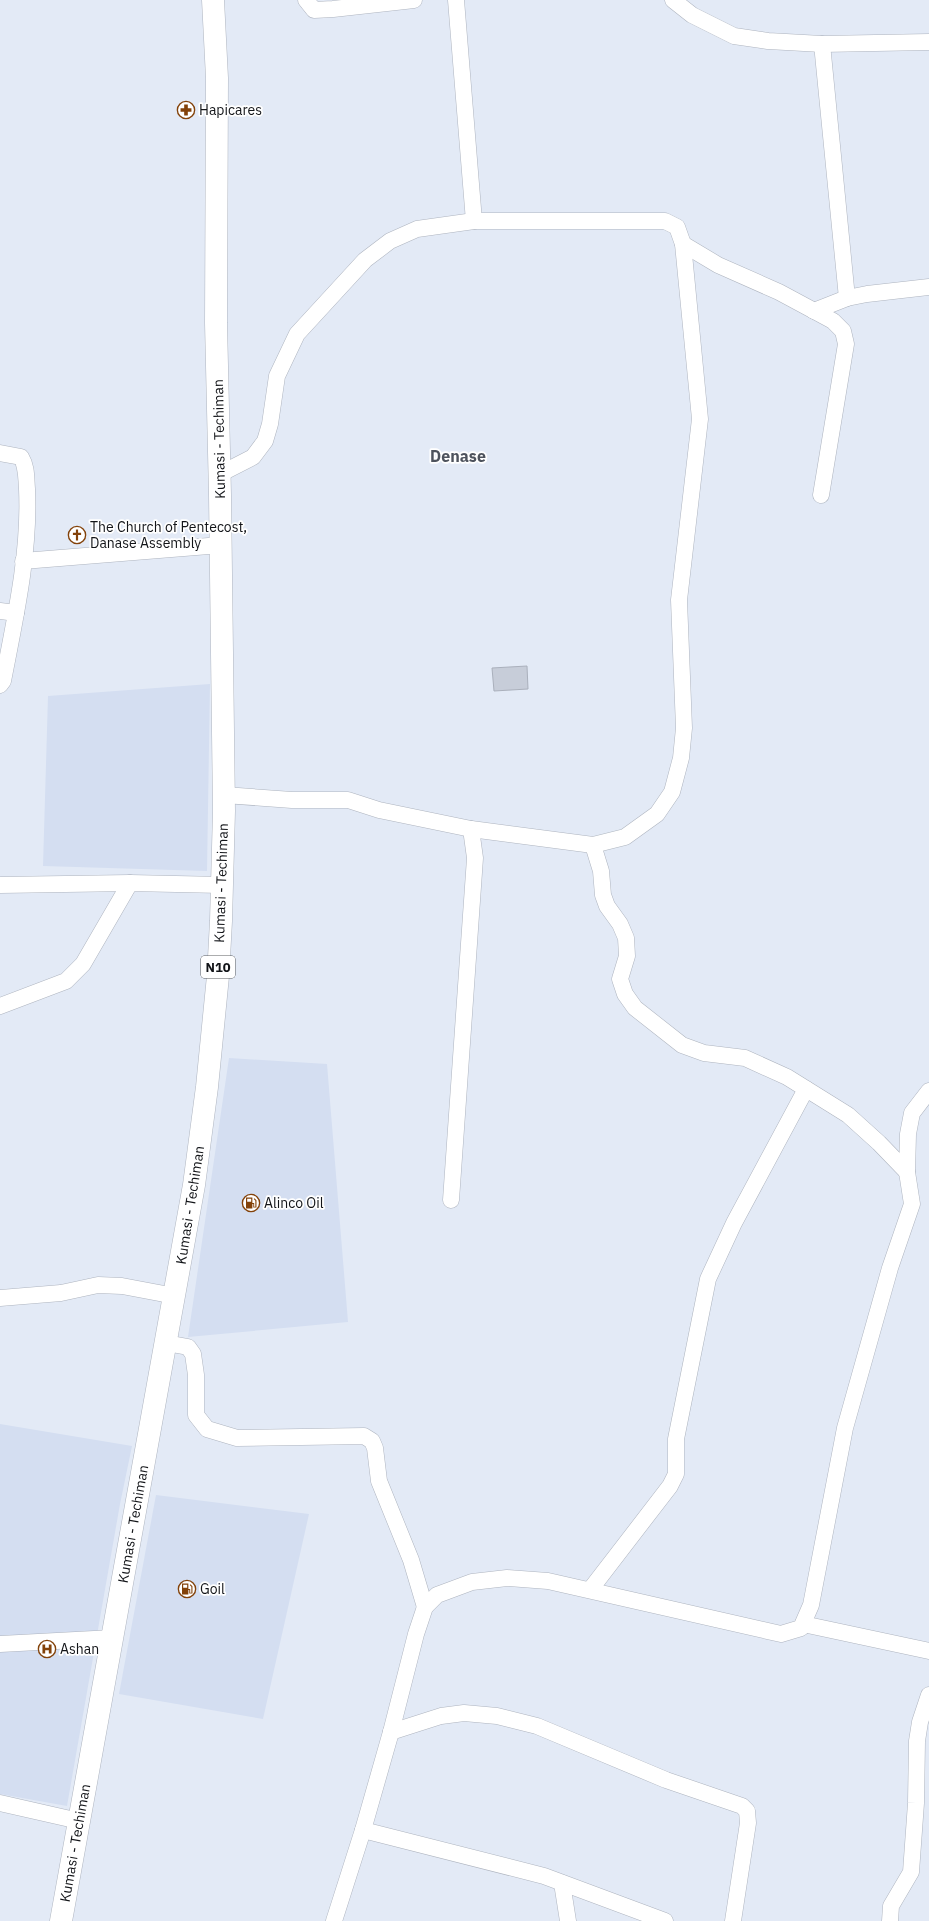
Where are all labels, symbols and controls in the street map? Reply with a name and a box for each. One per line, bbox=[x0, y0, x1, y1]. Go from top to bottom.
pharmacy icon: Hapicares bbox=[176, 100, 196, 120]
place label: Hapicares bbox=[199, 101, 262, 119]
street label: Kumasi - Techiman bbox=[209, 379, 229, 499]
district label: Denase bbox=[430, 446, 486, 466]
place label: The Church of Pentecost, Danase Assembly bbox=[90, 518, 247, 552]
church icon: The Church of Pentecost, Danase Assembly bbox=[67, 525, 87, 545]
street label: Kumasi - Techiman bbox=[210, 823, 232, 943]
road number: N10 bbox=[201, 956, 235, 978]
street label: Kumasi - Techiman bbox=[172, 1144, 208, 1266]
fuel station icon: Alinco Oil bbox=[241, 1193, 261, 1213]
place label: Alinco Oil bbox=[264, 1194, 324, 1212]
street label: Kumasi - Techiman bbox=[114, 1463, 152, 1585]
fuel station icon: Goil bbox=[177, 1579, 197, 1599]
place label: Goil bbox=[200, 1580, 225, 1598]
hospital icon: Ashan bbox=[37, 1639, 57, 1659]
place label: Ashan bbox=[60, 1640, 99, 1658]
street label: Kumasi - Techiman bbox=[56, 1782, 94, 1904]

